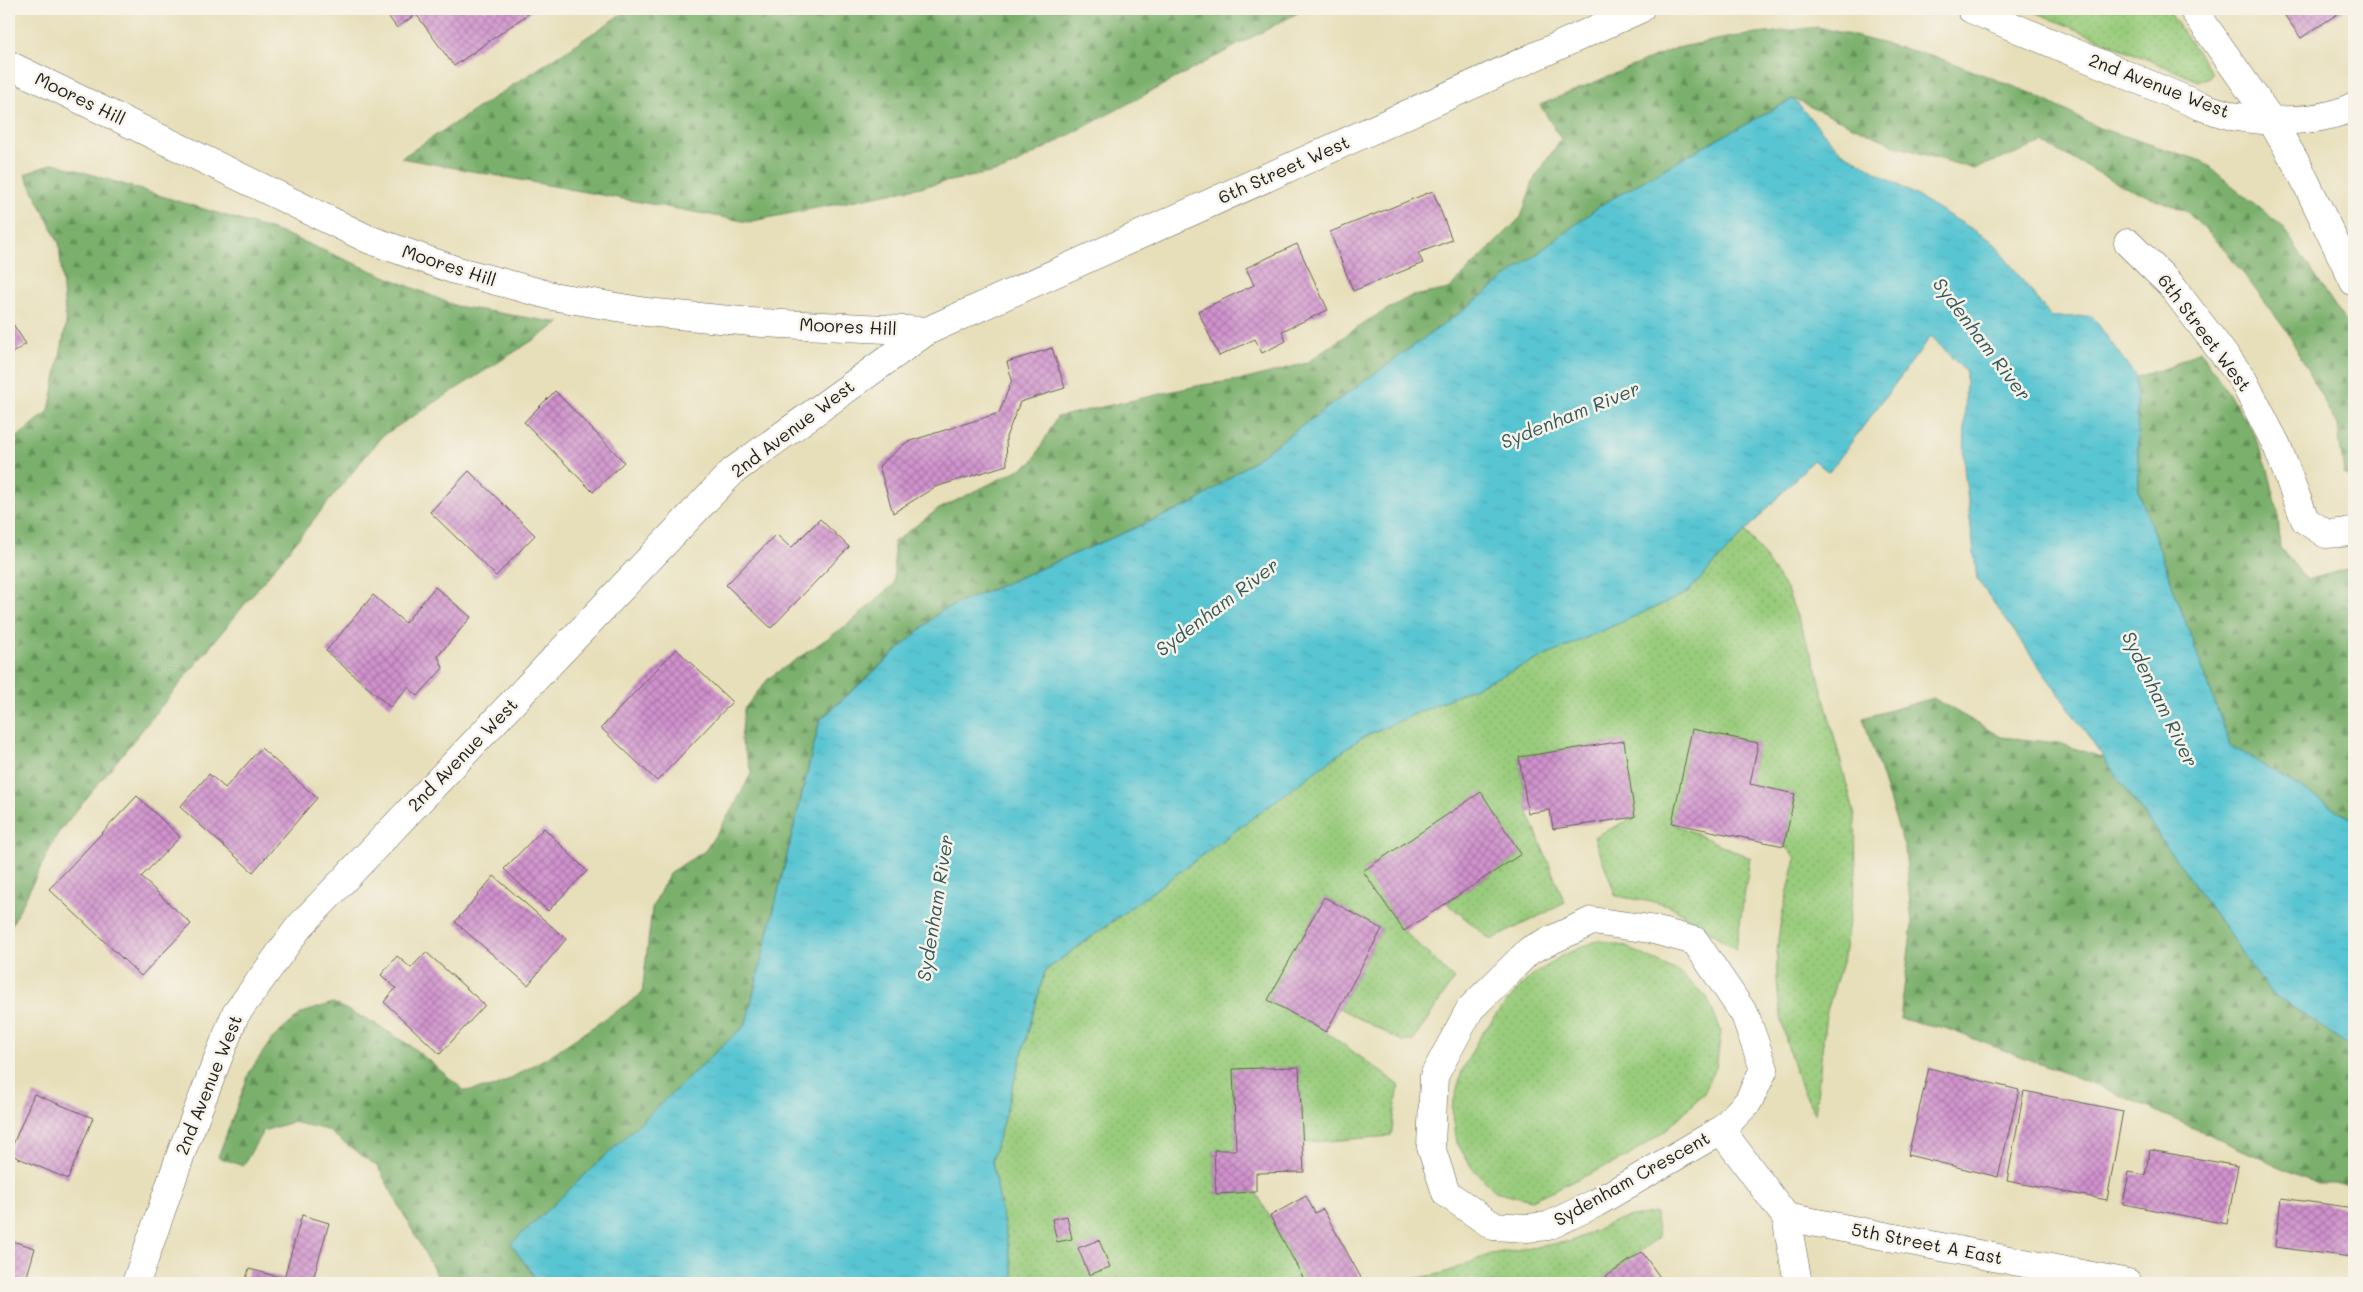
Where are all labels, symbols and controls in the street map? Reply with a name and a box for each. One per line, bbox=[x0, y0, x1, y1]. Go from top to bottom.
street label: 2nd Avenue West bbox=[2086, 47, 2233, 123]
street label: Moores Hill bbox=[31, 66, 130, 130]
street label: 6th Street West bbox=[1214, 129, 1353, 209]
street label: Moores Hill bbox=[399, 239, 500, 292]
street label: 6th Street West bbox=[2153, 269, 2257, 396]
water label: Sydenham River bbox=[1928, 272, 2037, 405]
street label: Moores Hill bbox=[799, 311, 897, 341]
street label: 2nd Avenue West bbox=[726, 374, 859, 483]
water label: Sydenham River bbox=[1496, 375, 1643, 454]
water label: Sydenham River bbox=[1150, 552, 1283, 661]
water label: Sydenham River bbox=[2117, 627, 2204, 771]
street label: 2nd Avenue West bbox=[402, 692, 523, 816]
water label: Sydenham River bbox=[911, 833, 958, 983]
street label: 2nd Avenue West bbox=[169, 1011, 247, 1158]
street label: Sydenham Crescent bbox=[1549, 1125, 1714, 1231]
street label: 5th Street A East bbox=[1849, 1217, 2005, 1269]

